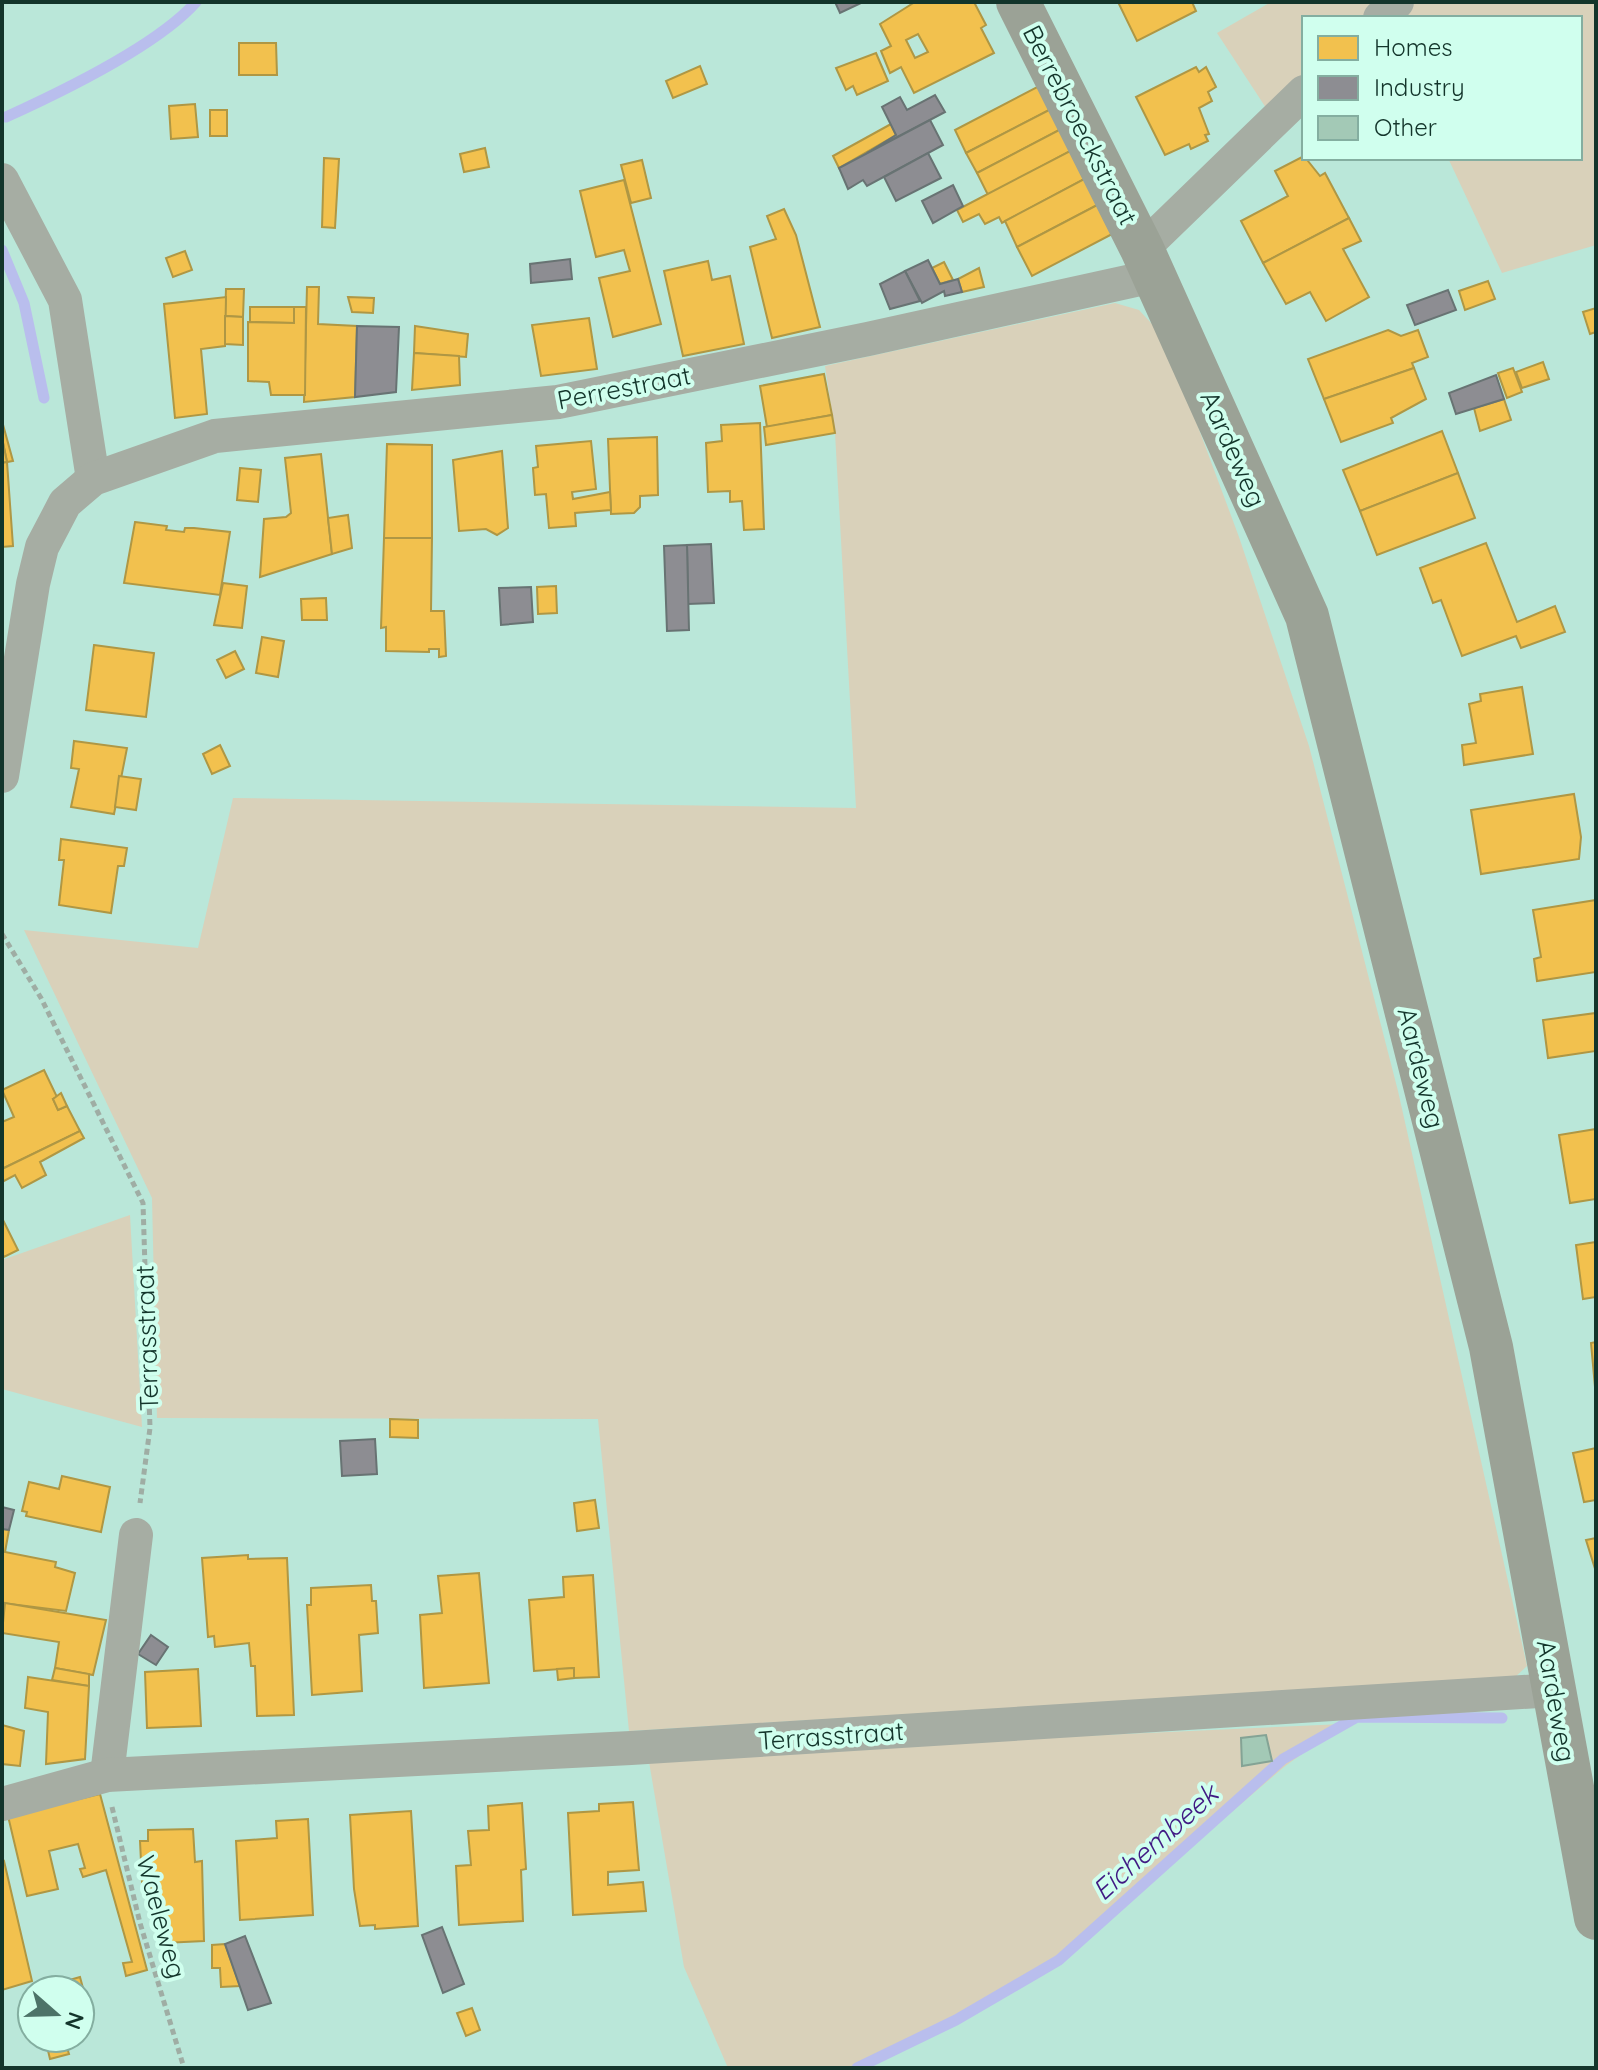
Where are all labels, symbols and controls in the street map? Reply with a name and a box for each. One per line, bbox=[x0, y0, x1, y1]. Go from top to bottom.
legend bbox=[1302, 16, 1582, 160]
street label: Berrebroeckstraat bbox=[1016, 19, 1145, 230]
text: Homes bbox=[1374, 32, 1452, 62]
text: Industry bbox=[1374, 72, 1465, 102]
text: Other bbox=[1374, 112, 1437, 142]
street label: Perrestraat bbox=[554, 358, 693, 417]
street label: Aardeweg bbox=[1193, 386, 1274, 512]
street label: Aardeweg bbox=[1391, 1004, 1452, 1132]
street label: Terrasstraat bbox=[127, 1264, 166, 1412]
street label: Aardeweg bbox=[1530, 1637, 1583, 1765]
street label: Terrasstraat bbox=[757, 1714, 905, 1757]
water label: Eichembeek bbox=[1085, 1774, 1227, 1907]
street label: Waeleweg bbox=[129, 1852, 194, 1982]
north arrow bbox=[16, 1974, 96, 2054]
text: N bbox=[59, 2008, 91, 2033]

